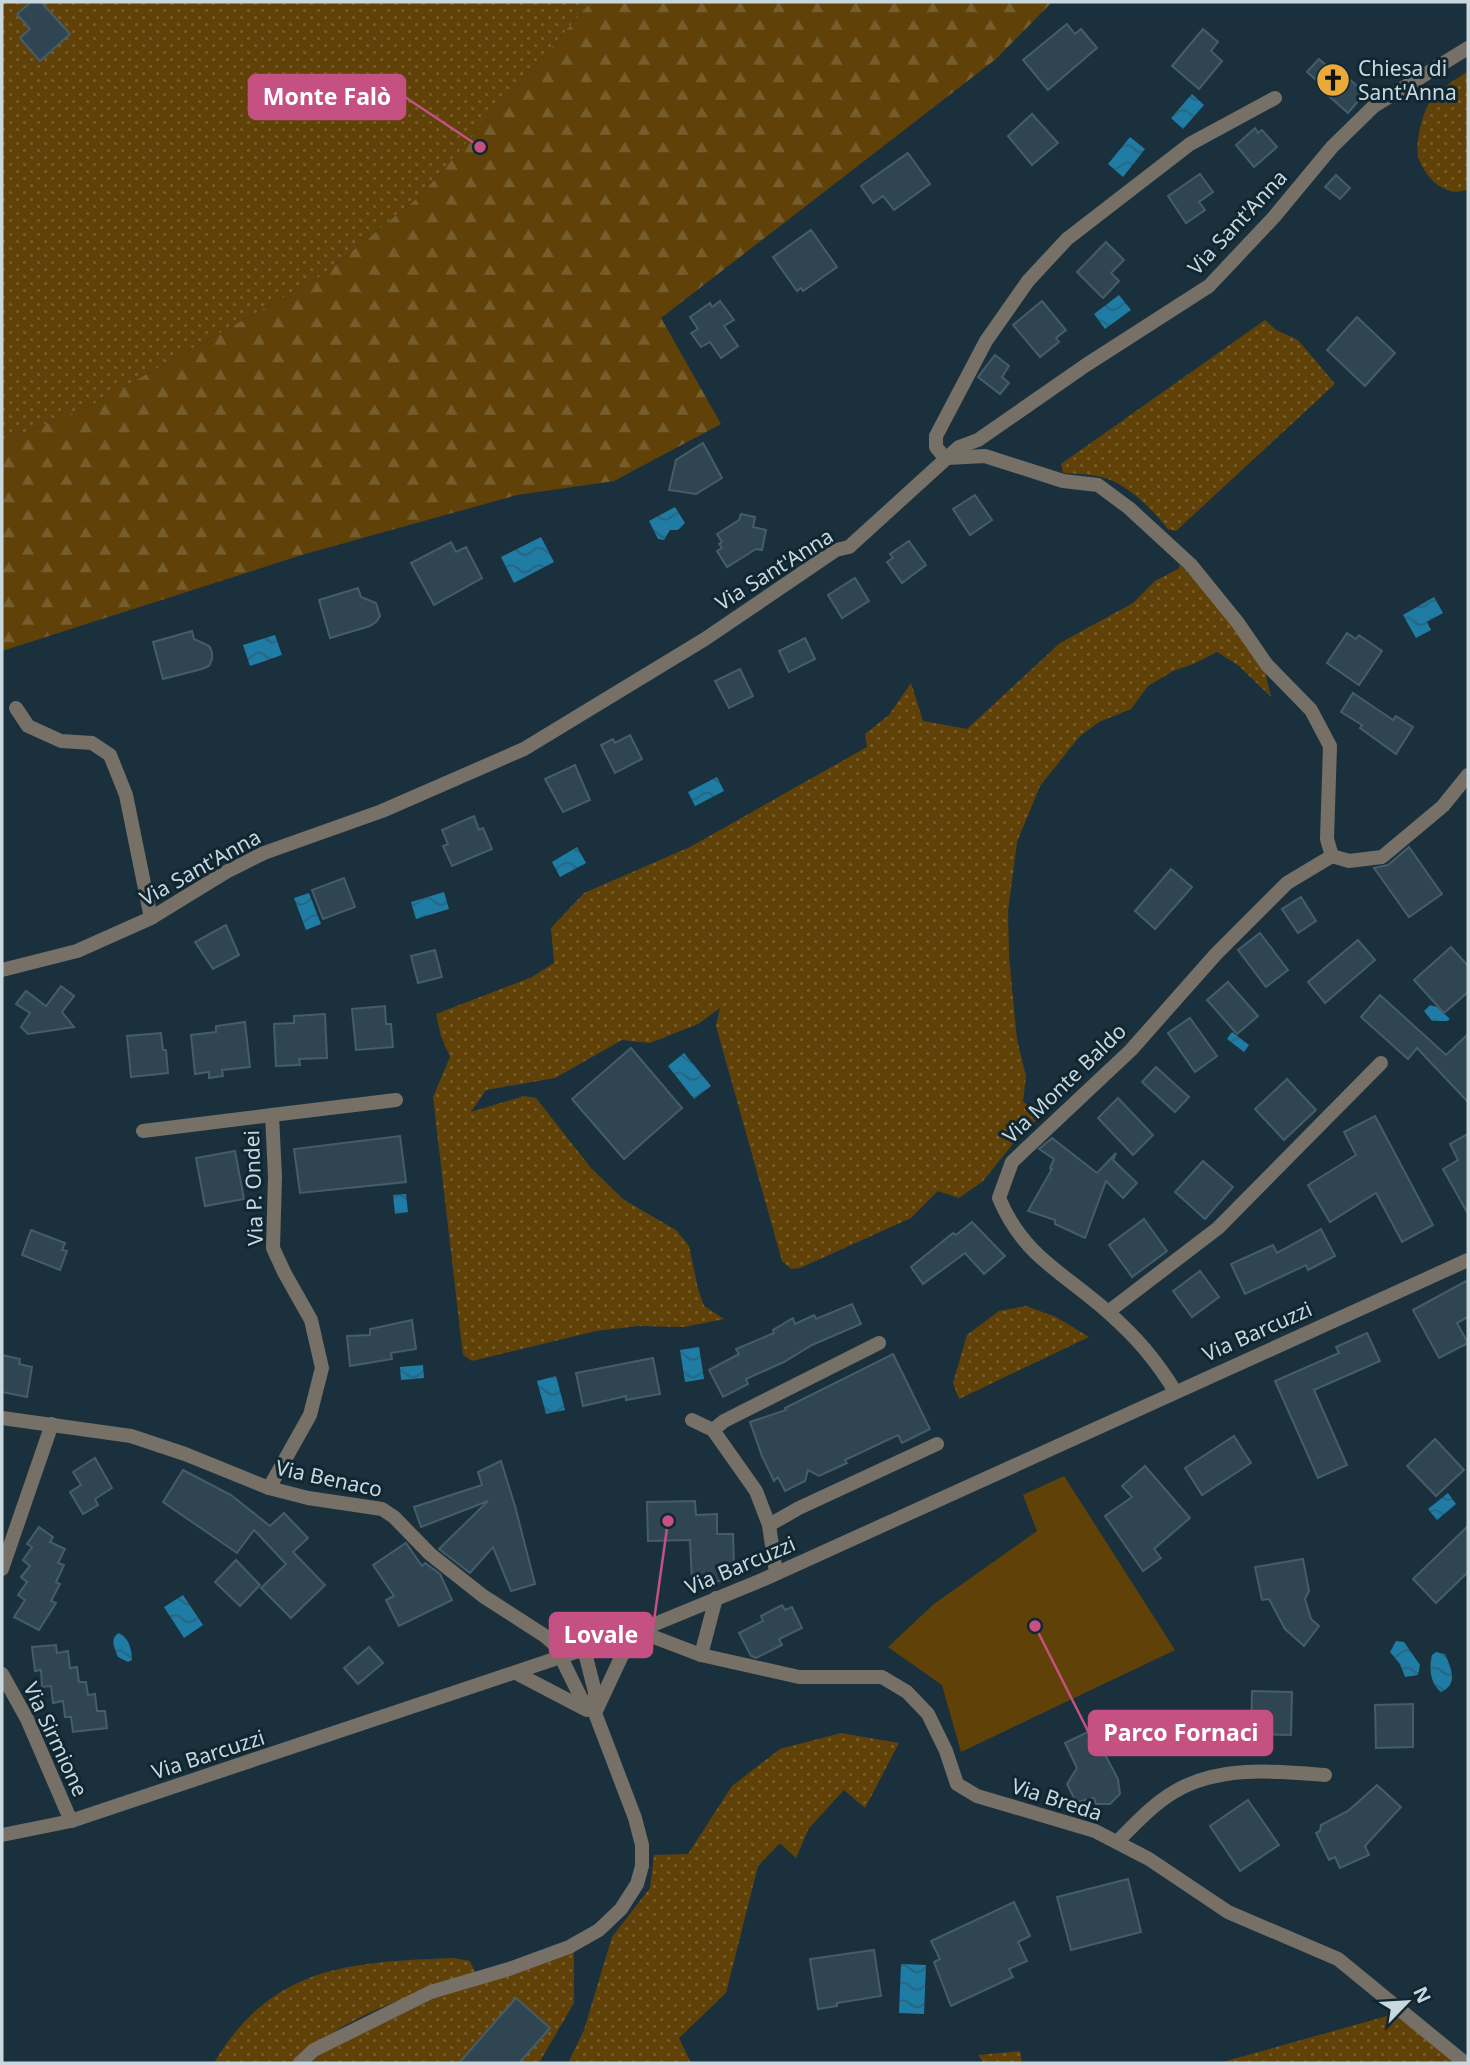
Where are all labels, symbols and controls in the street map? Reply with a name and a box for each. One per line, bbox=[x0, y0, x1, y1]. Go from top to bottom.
place label: Chiesa di Sant'Anna bbox=[1358, 54, 1457, 106]
church icon: Chiesa di Sant'Anna bbox=[1314, 61, 1352, 99]
callout: Monte Falò bbox=[249, 75, 405, 119]
text: Monte Falò bbox=[263, 80, 391, 112]
street label: Via Sant'Anna bbox=[1181, 163, 1293, 281]
street label: Via Sant'Anna bbox=[710, 522, 838, 616]
street label: Via Sant'Anna bbox=[135, 822, 265, 912]
street label: Via Monte Baldo bbox=[996, 1017, 1132, 1149]
street label: Via P. Ondei bbox=[237, 1130, 269, 1246]
street label: Via Barcuzzi bbox=[1198, 1294, 1316, 1368]
street label: Via Benaco bbox=[273, 1453, 385, 1503]
street label: Via Barcuzzi bbox=[681, 1529, 799, 1601]
callout: Lovale bbox=[550, 1613, 652, 1657]
text: Lovale bbox=[564, 1618, 638, 1650]
street label: Via Sirmione bbox=[17, 1677, 95, 1801]
callout: Parco Fornaci bbox=[1089, 1711, 1272, 1755]
text: Parco Fornaci bbox=[1104, 1716, 1258, 1748]
street label: Via Barcuzzi bbox=[148, 1723, 268, 1785]
street label: Via Breda bbox=[1008, 1771, 1106, 1827]
north arrow bbox=[1372, 1967, 1442, 2037]
text: N bbox=[1407, 1982, 1437, 2007]

